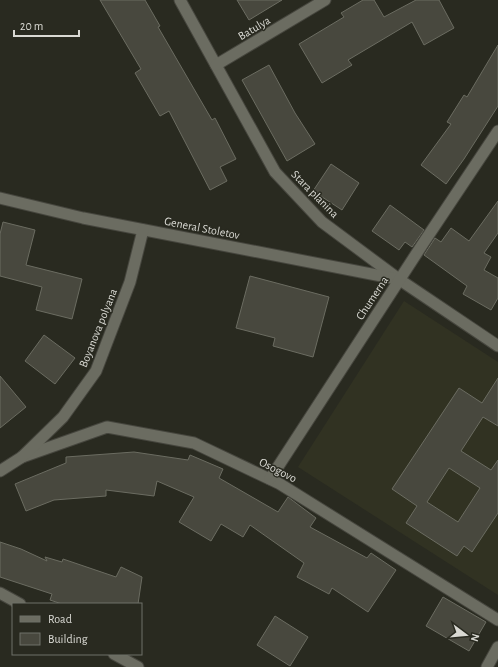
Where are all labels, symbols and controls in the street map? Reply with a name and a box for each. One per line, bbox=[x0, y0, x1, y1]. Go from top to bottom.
scale bar bbox=[14, 12, 79, 38]
street label: Batulya bbox=[236, 14, 273, 43]
text: 20 m bbox=[20, 20, 43, 32]
street label: Stara planina bbox=[289, 168, 341, 220]
street label: General Stoletov bbox=[163, 215, 241, 241]
street label: Chumerna bbox=[354, 274, 391, 322]
street label: Boyanova polyana bbox=[77, 286, 120, 369]
street label: Osogovo bbox=[257, 455, 299, 485]
legend bbox=[12, 603, 142, 655]
text: Road bbox=[48, 613, 72, 625]
north arrow bbox=[446, 615, 486, 655]
text: N bbox=[469, 632, 481, 643]
text: Building bbox=[48, 633, 88, 645]

